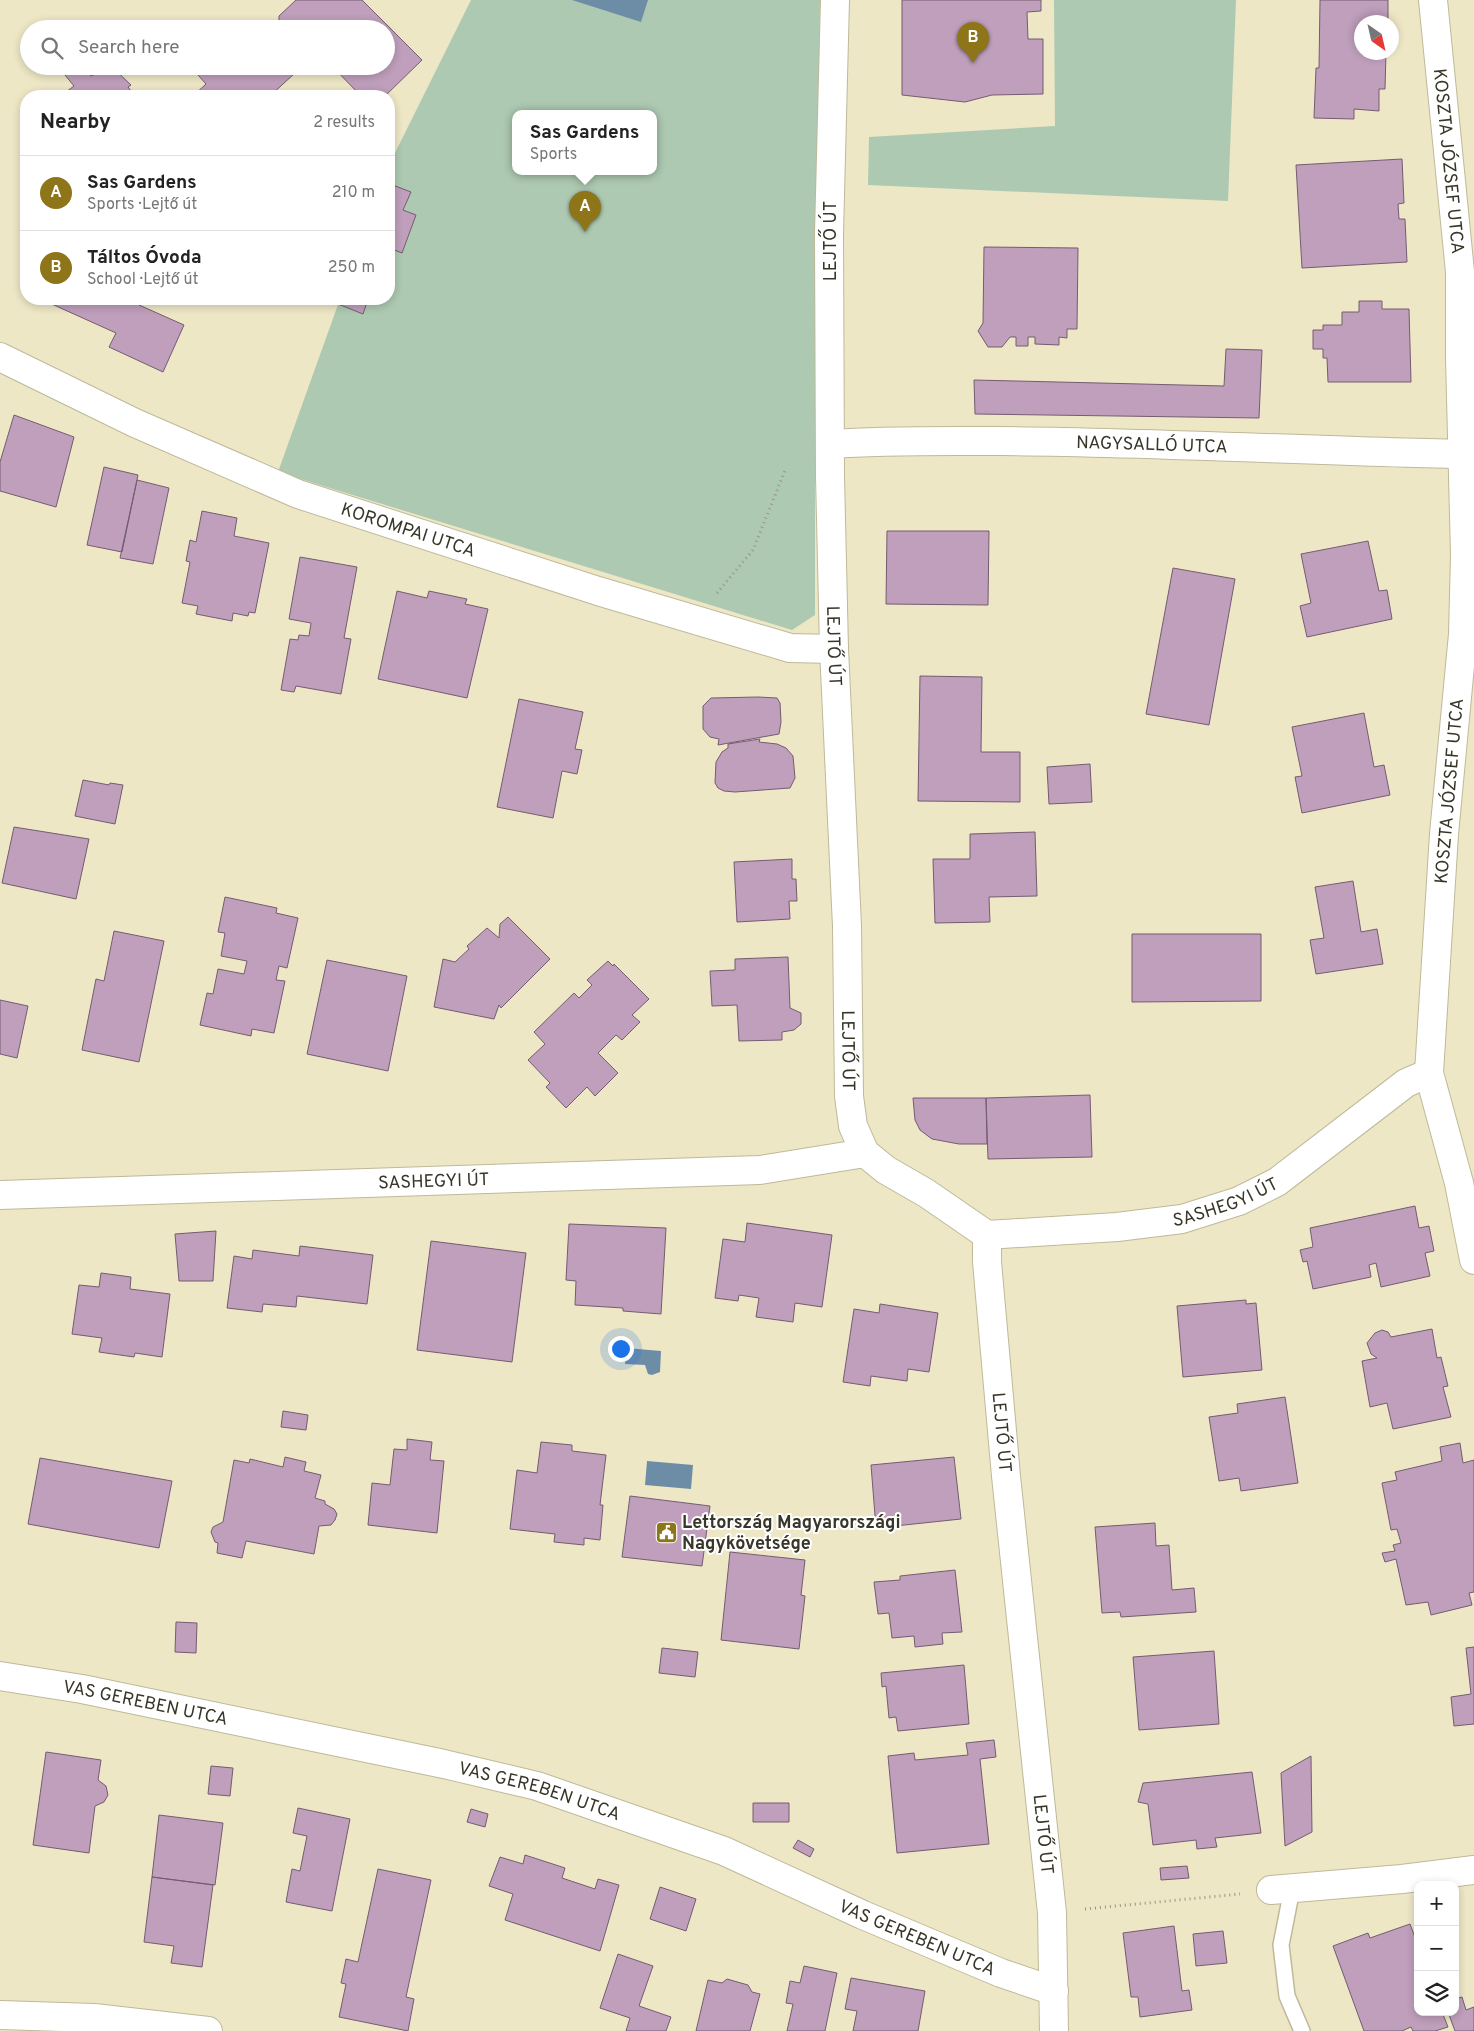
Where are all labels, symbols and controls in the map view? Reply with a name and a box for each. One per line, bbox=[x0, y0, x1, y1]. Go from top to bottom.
north arrow bbox=[1354, 15, 1399, 60]
search box bbox=[20, 20, 395, 75]
pin: B bbox=[957, 22, 989, 63]
icon: search bbox=[38, 34, 66, 62]
text: Search here bbox=[78, 36, 180, 60]
street label: KOSZTA JÓZSEF UTCA bbox=[1427, 67, 1468, 255]
text: Nearby bbox=[40, 109, 111, 136]
popup bbox=[512, 110, 657, 175]
text: 2 results bbox=[313, 113, 375, 133]
text: Sas Gardens bbox=[530, 121, 639, 145]
text: Sports bbox=[530, 145, 577, 165]
text: Sas Gardens bbox=[87, 171, 197, 195]
text: A bbox=[50, 183, 62, 203]
text: 210 m bbox=[332, 183, 375, 203]
pin: A bbox=[569, 191, 601, 232]
text: Sports · Lejtő út bbox=[87, 195, 197, 215]
street label: LEJTŐ ÚT bbox=[818, 201, 843, 281]
text: Táltos Óvoda bbox=[87, 246, 201, 270]
text: B bbox=[50, 258, 62, 278]
text: 250 m bbox=[328, 258, 375, 278]
text: School · Lejtő út bbox=[87, 270, 199, 290]
street label: NAGYSALLÓ UTCA bbox=[1076, 432, 1228, 460]
street label: KOROMPAI UTCA bbox=[338, 499, 478, 564]
street label: LEJTŐ ÚT bbox=[820, 605, 847, 687]
street label: KOSZTA JÓZSEF UTCA bbox=[1429, 697, 1470, 885]
street label: LEJTŐ ÚT bbox=[835, 1010, 861, 1091]
street label: SASHEGYI ÚT bbox=[378, 1167, 490, 1196]
street label: SASHEGYI ÚT bbox=[1171, 1173, 1282, 1233]
your location bbox=[608, 1336, 634, 1362]
street label: LEJTŐ ÚT bbox=[986, 1391, 1017, 1474]
place label: Lettország Magyarországi Nagykövetsége bbox=[682, 1512, 901, 1556]
public building icon: Lettország Magyarországi Nagykövetsége bbox=[654, 1520, 678, 1544]
street label: VAS GEREBEN UTCA bbox=[61, 1676, 230, 1732]
street label: VAS GEREBEN UTCA bbox=[456, 1758, 623, 1827]
street label: LEJTŐ ÚT bbox=[1027, 1793, 1059, 1876]
map controls bbox=[1414, 1881, 1459, 2016]
button: + bbox=[1414, 1881, 1459, 1926]
street label: VAS GEREBEN UTCA bbox=[835, 1895, 998, 1982]
button: − bbox=[1414, 1926, 1459, 1971]
button: layers bbox=[1414, 1971, 1459, 2016]

